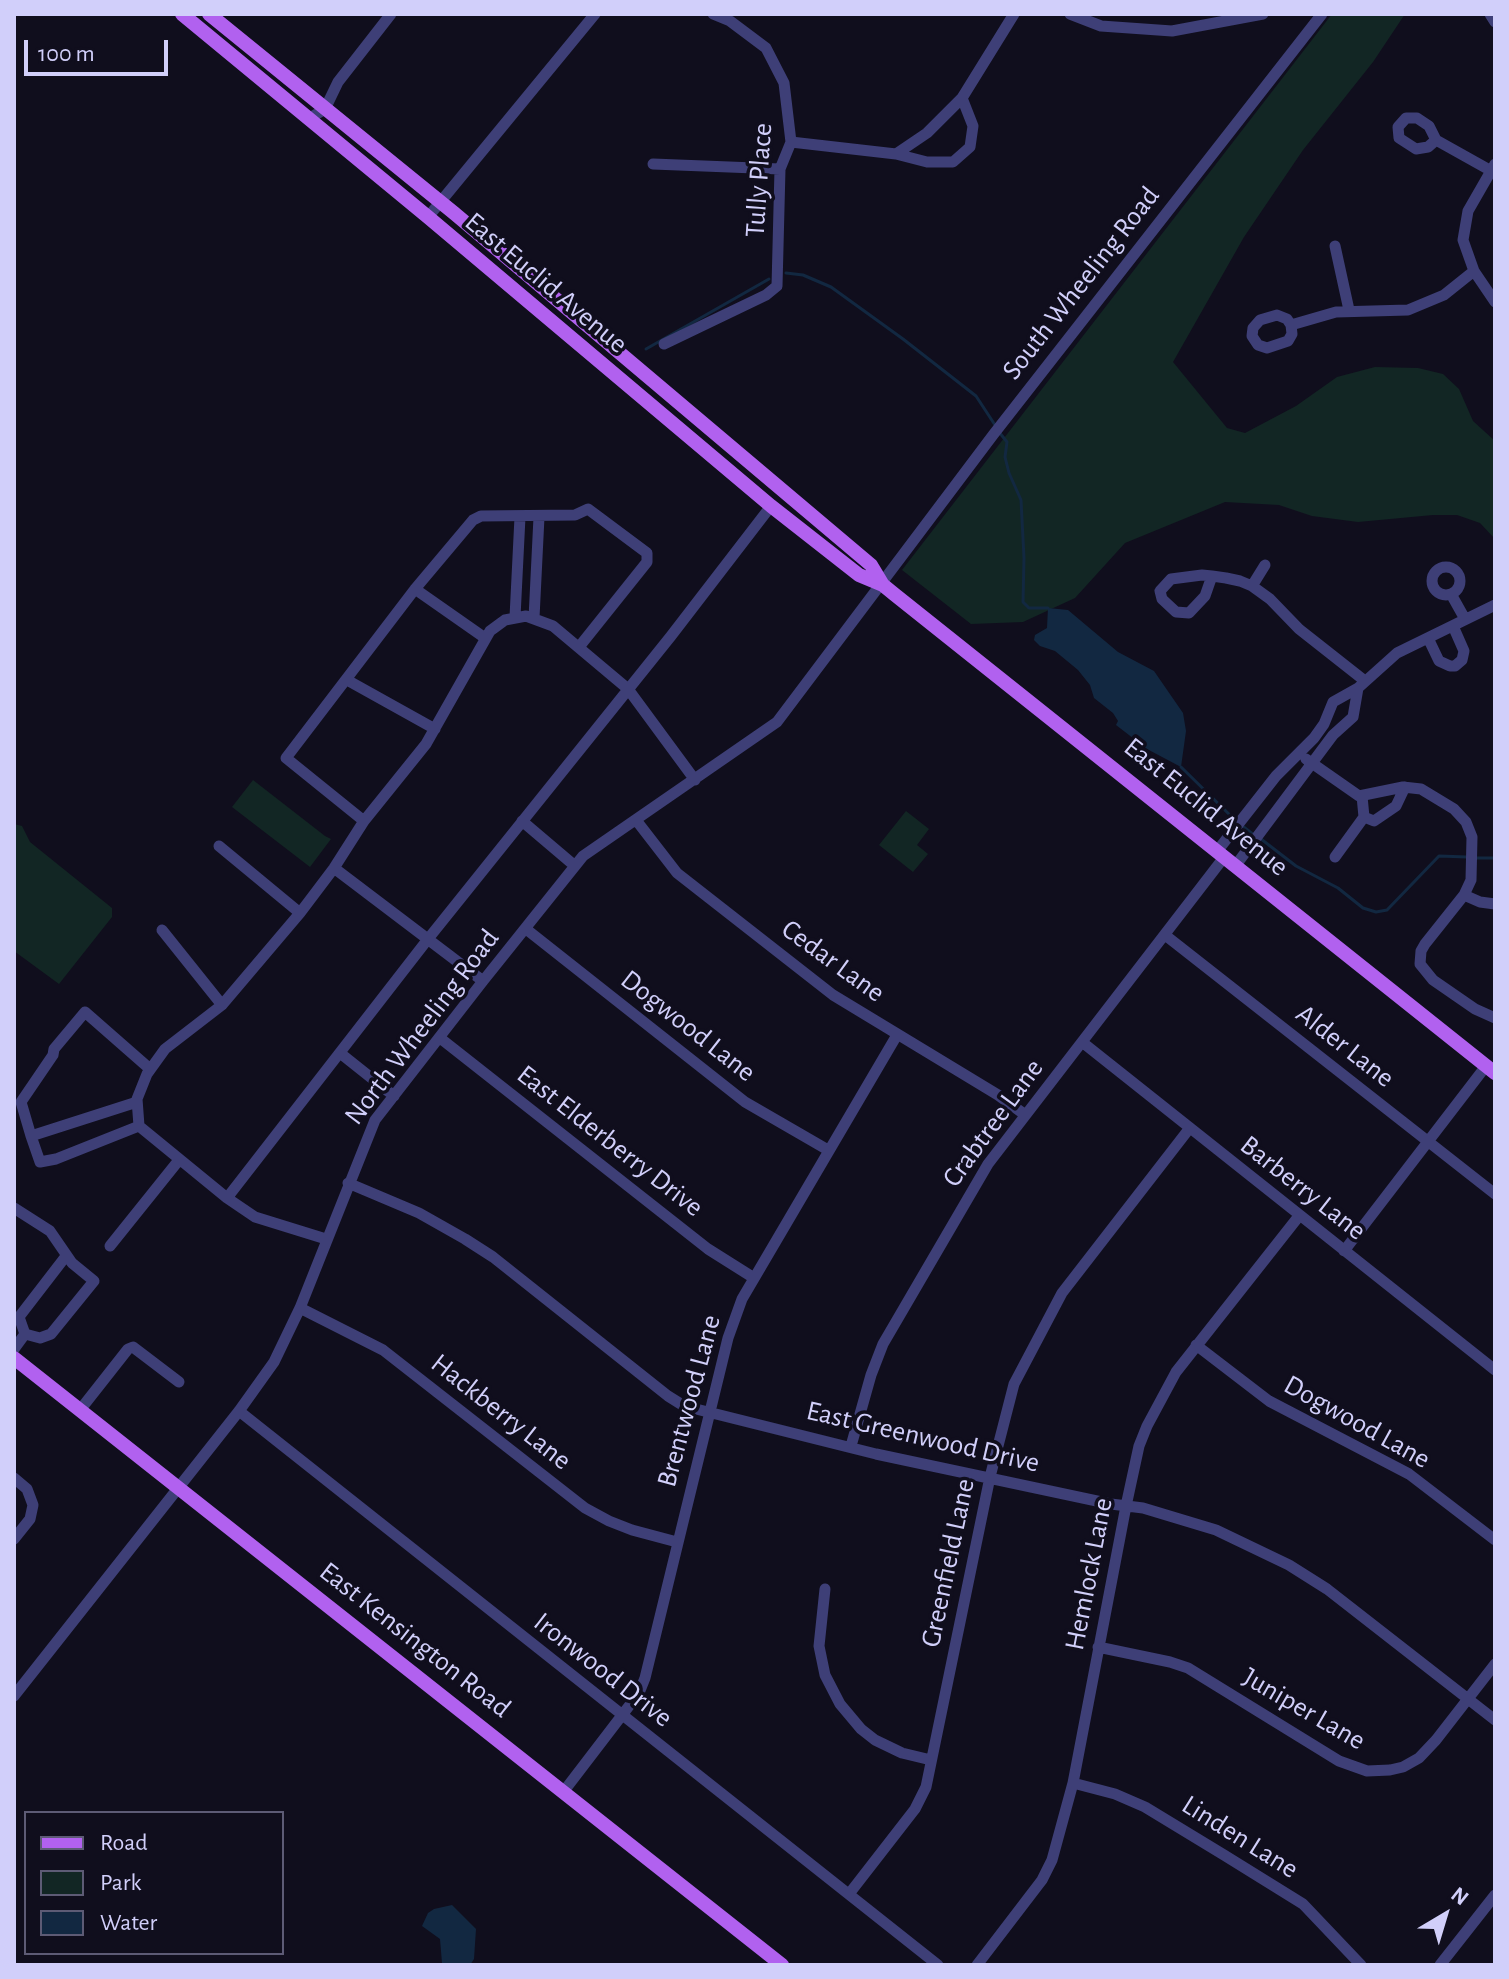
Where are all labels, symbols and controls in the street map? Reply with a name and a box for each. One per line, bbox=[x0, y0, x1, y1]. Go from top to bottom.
scale bar bbox=[28, 24, 172, 74]
text: 100 m bbox=[38, 42, 95, 66]
street label: Tully Place bbox=[738, 122, 780, 238]
street label: South Wheeling Road bbox=[995, 180, 1167, 386]
street label: East Euclid Avenue bbox=[458, 205, 634, 361]
street label: East Euclid Avenue bbox=[1117, 730, 1295, 884]
street label: Cedar Lane bbox=[775, 912, 891, 1010]
street label: North Wheeling Road bbox=[337, 923, 507, 1131]
street label: Dogwood Lane bbox=[614, 963, 762, 1089]
street label: Alder Lane bbox=[1289, 997, 1401, 1095]
street label: Crabtree Lane bbox=[935, 1052, 1051, 1194]
street label: East Elderberry Drive bbox=[510, 1058, 710, 1224]
street label: Barberry Lane bbox=[1233, 1128, 1373, 1248]
street label: Brentwood Lane bbox=[650, 1311, 728, 1491]
street label: Hackberry Lane bbox=[424, 1347, 578, 1477]
street label: Dogwood Lane bbox=[1278, 1368, 1436, 1476]
street label: East Greenwood Drive bbox=[803, 1394, 1043, 1480]
street label: Greenfield Lane bbox=[914, 1476, 982, 1650]
street label: Hemlock Lane bbox=[1058, 1495, 1120, 1653]
street label: East Kensington Road bbox=[313, 1555, 517, 1725]
street label: Ironwood Drive bbox=[527, 1605, 679, 1735]
street label: Juniper Lane bbox=[1237, 1660, 1371, 1758]
street label: Linden Lane bbox=[1176, 1788, 1304, 1886]
legend bbox=[24, 1811, 284, 1955]
text: Road bbox=[100, 1831, 148, 1855]
text: Park bbox=[100, 1871, 141, 1895]
north arrow bbox=[1405, 1875, 1485, 1955]
text: N bbox=[1447, 1883, 1473, 1909]
text: Water bbox=[100, 1911, 157, 1935]

